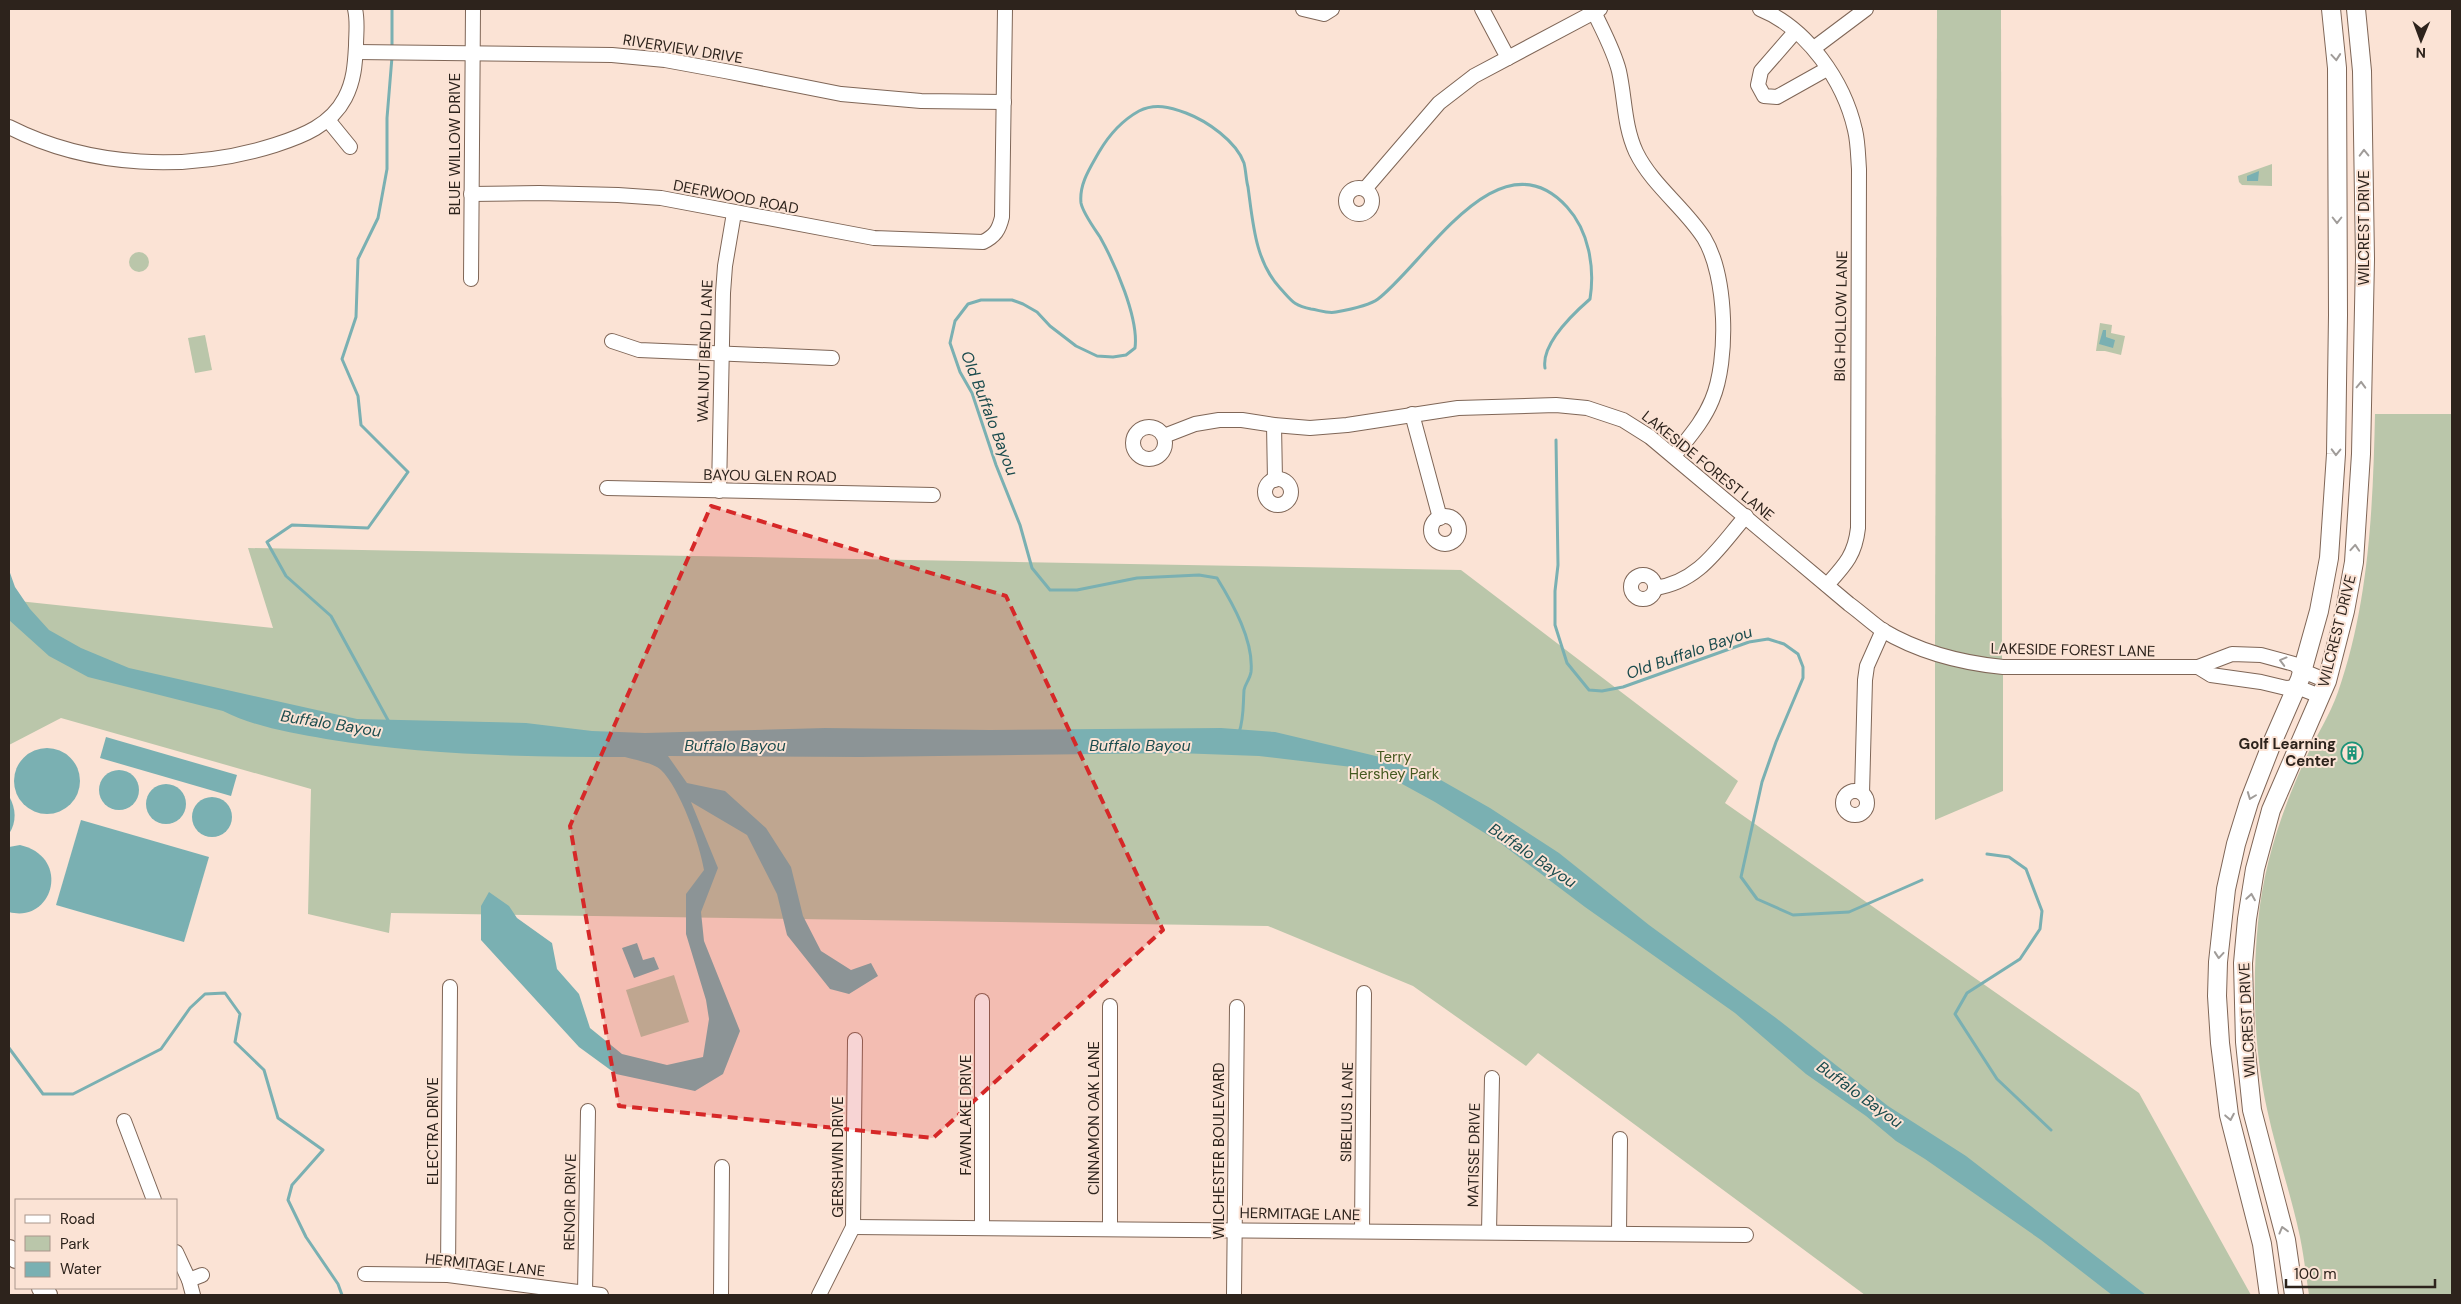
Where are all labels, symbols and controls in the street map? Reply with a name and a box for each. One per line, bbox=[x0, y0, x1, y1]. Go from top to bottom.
north arrow bbox=[2396, 15, 2446, 65]
street label: RIVERVIEW DRIVE bbox=[622, 30, 744, 68]
text: N bbox=[2416, 44, 2426, 62]
one-way arrow bbox=[2330, 54, 2341, 62]
street label: BLUE WILLOW DRIVE bbox=[445, 73, 465, 215]
one-way arrow bbox=[2359, 149, 2369, 156]
street label: WILCREST DRIVE bbox=[2354, 170, 2374, 286]
street label: DEERWOOD ROAD bbox=[671, 175, 801, 219]
one-way arrow bbox=[2332, 216, 2342, 224]
street label: BIG HOLLOW LANE bbox=[1830, 250, 1852, 382]
street label: WALNUT BEND LANE bbox=[693, 279, 717, 423]
water label: Old Buffalo Bayou bbox=[956, 348, 1023, 479]
one-way arrow bbox=[2356, 381, 2366, 389]
street label: LAKESIDE FOREST LANE bbox=[1638, 406, 1778, 526]
one-way arrow bbox=[2331, 448, 2341, 456]
street label: BAYOU GLEN ROAD bbox=[703, 465, 837, 487]
one-way arrow bbox=[2349, 543, 2360, 551]
street label: WILCREST DRIVE bbox=[2313, 573, 2361, 689]
water label: Old Buffalo Bayou bbox=[1623, 621, 1755, 684]
street label: LAKESIDE FOREST LANE bbox=[1991, 639, 2155, 661]
one-way arrow bbox=[2278, 656, 2287, 667]
water label: Buffalo Bayou bbox=[279, 705, 383, 742]
place label: Golf Learning Center bbox=[2239, 734, 2336, 771]
water label: Buffalo Bayou bbox=[684, 735, 786, 756]
water label: Buffalo Bayou bbox=[1089, 735, 1191, 756]
building icon: Golf Learning Center bbox=[2340, 741, 2364, 765]
park label: Terry Hershey Park bbox=[1349, 747, 1440, 784]
one-way arrow bbox=[2247, 791, 2257, 800]
water label: Buffalo Bayou bbox=[1485, 818, 1581, 893]
one-way arrow bbox=[2245, 893, 2255, 902]
one-way arrow bbox=[2214, 951, 2225, 959]
street label: WILCREST DRIVE bbox=[2234, 962, 2260, 1078]
street label: CINNAMON OAK LANE bbox=[1084, 1041, 1104, 1195]
street label: FAWNLAKE DRIVE bbox=[956, 1054, 976, 1176]
water label: Buffalo Bayou bbox=[1812, 1056, 1907, 1133]
street label: WILCHESTER BOULEVARD bbox=[1209, 1062, 1229, 1240]
street label: SIBELIUS LANE bbox=[1336, 1062, 1358, 1162]
street label: ELECTRA DRIVE bbox=[423, 1077, 443, 1185]
street label: GERSHWIN DRIVE bbox=[828, 1096, 848, 1218]
street label: MATISSE DRIVE bbox=[1463, 1103, 1485, 1207]
one-way arrow bbox=[2224, 1112, 2234, 1121]
street label: RENOIR DRIVE bbox=[559, 1153, 581, 1251]
legend bbox=[15, 1199, 178, 1289]
street label: HERMITAGE LANE bbox=[1239, 1203, 1361, 1225]
text: Road bbox=[60, 1209, 95, 1229]
one-way arrow bbox=[2279, 1226, 2289, 1234]
text: Park bbox=[60, 1234, 90, 1254]
street label: HERMITAGE LANE bbox=[424, 1249, 546, 1281]
scale bar bbox=[2286, 1256, 2435, 1288]
text: Water bbox=[60, 1259, 102, 1279]
text: 100 m bbox=[2294, 1264, 2337, 1284]

